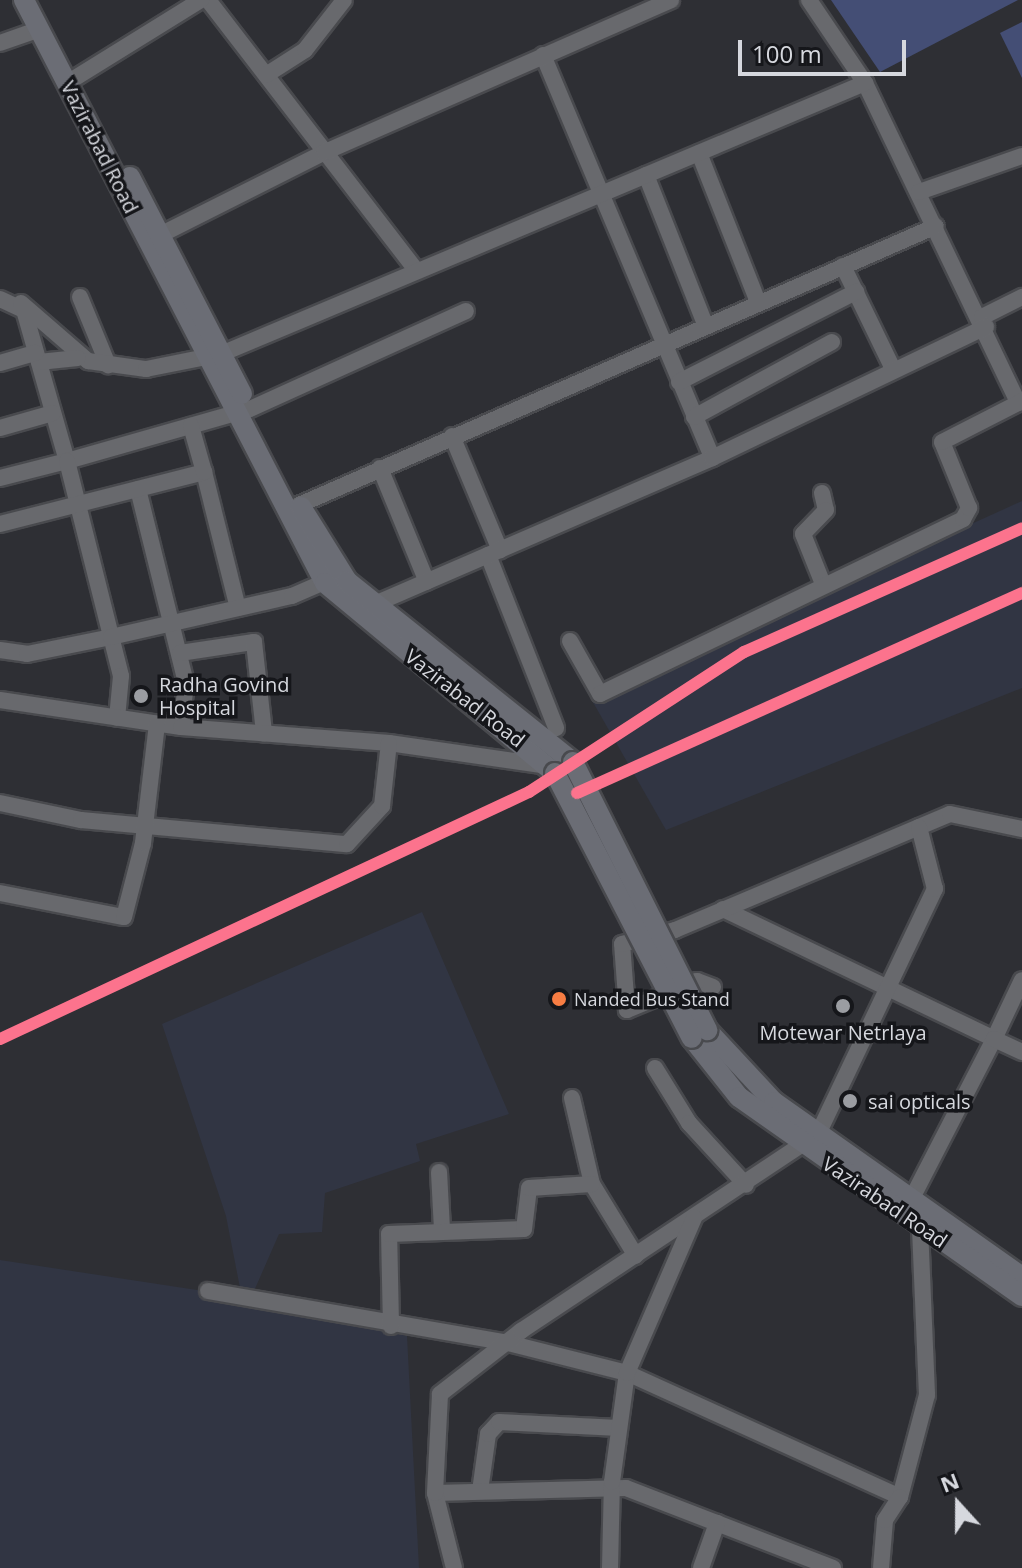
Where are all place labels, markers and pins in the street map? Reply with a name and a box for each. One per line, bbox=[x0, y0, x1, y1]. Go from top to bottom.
place label: Radha Govind Hospital bbox=[159, 672, 289, 719]
marker: Radha Govind Hospital bbox=[130, 685, 152, 707]
place label: Nanded Bus Stand bbox=[574, 988, 730, 1010]
marker: Nanded Bus Stand bbox=[551, 991, 567, 1007]
marker: Motewar Netrlaya bbox=[832, 995, 854, 1017]
place label: Motewar Netrlaya bbox=[759, 1020, 927, 1044]
place label: sai opticals bbox=[868, 1089, 971, 1113]
marker: sai opticals bbox=[839, 1090, 861, 1112]

